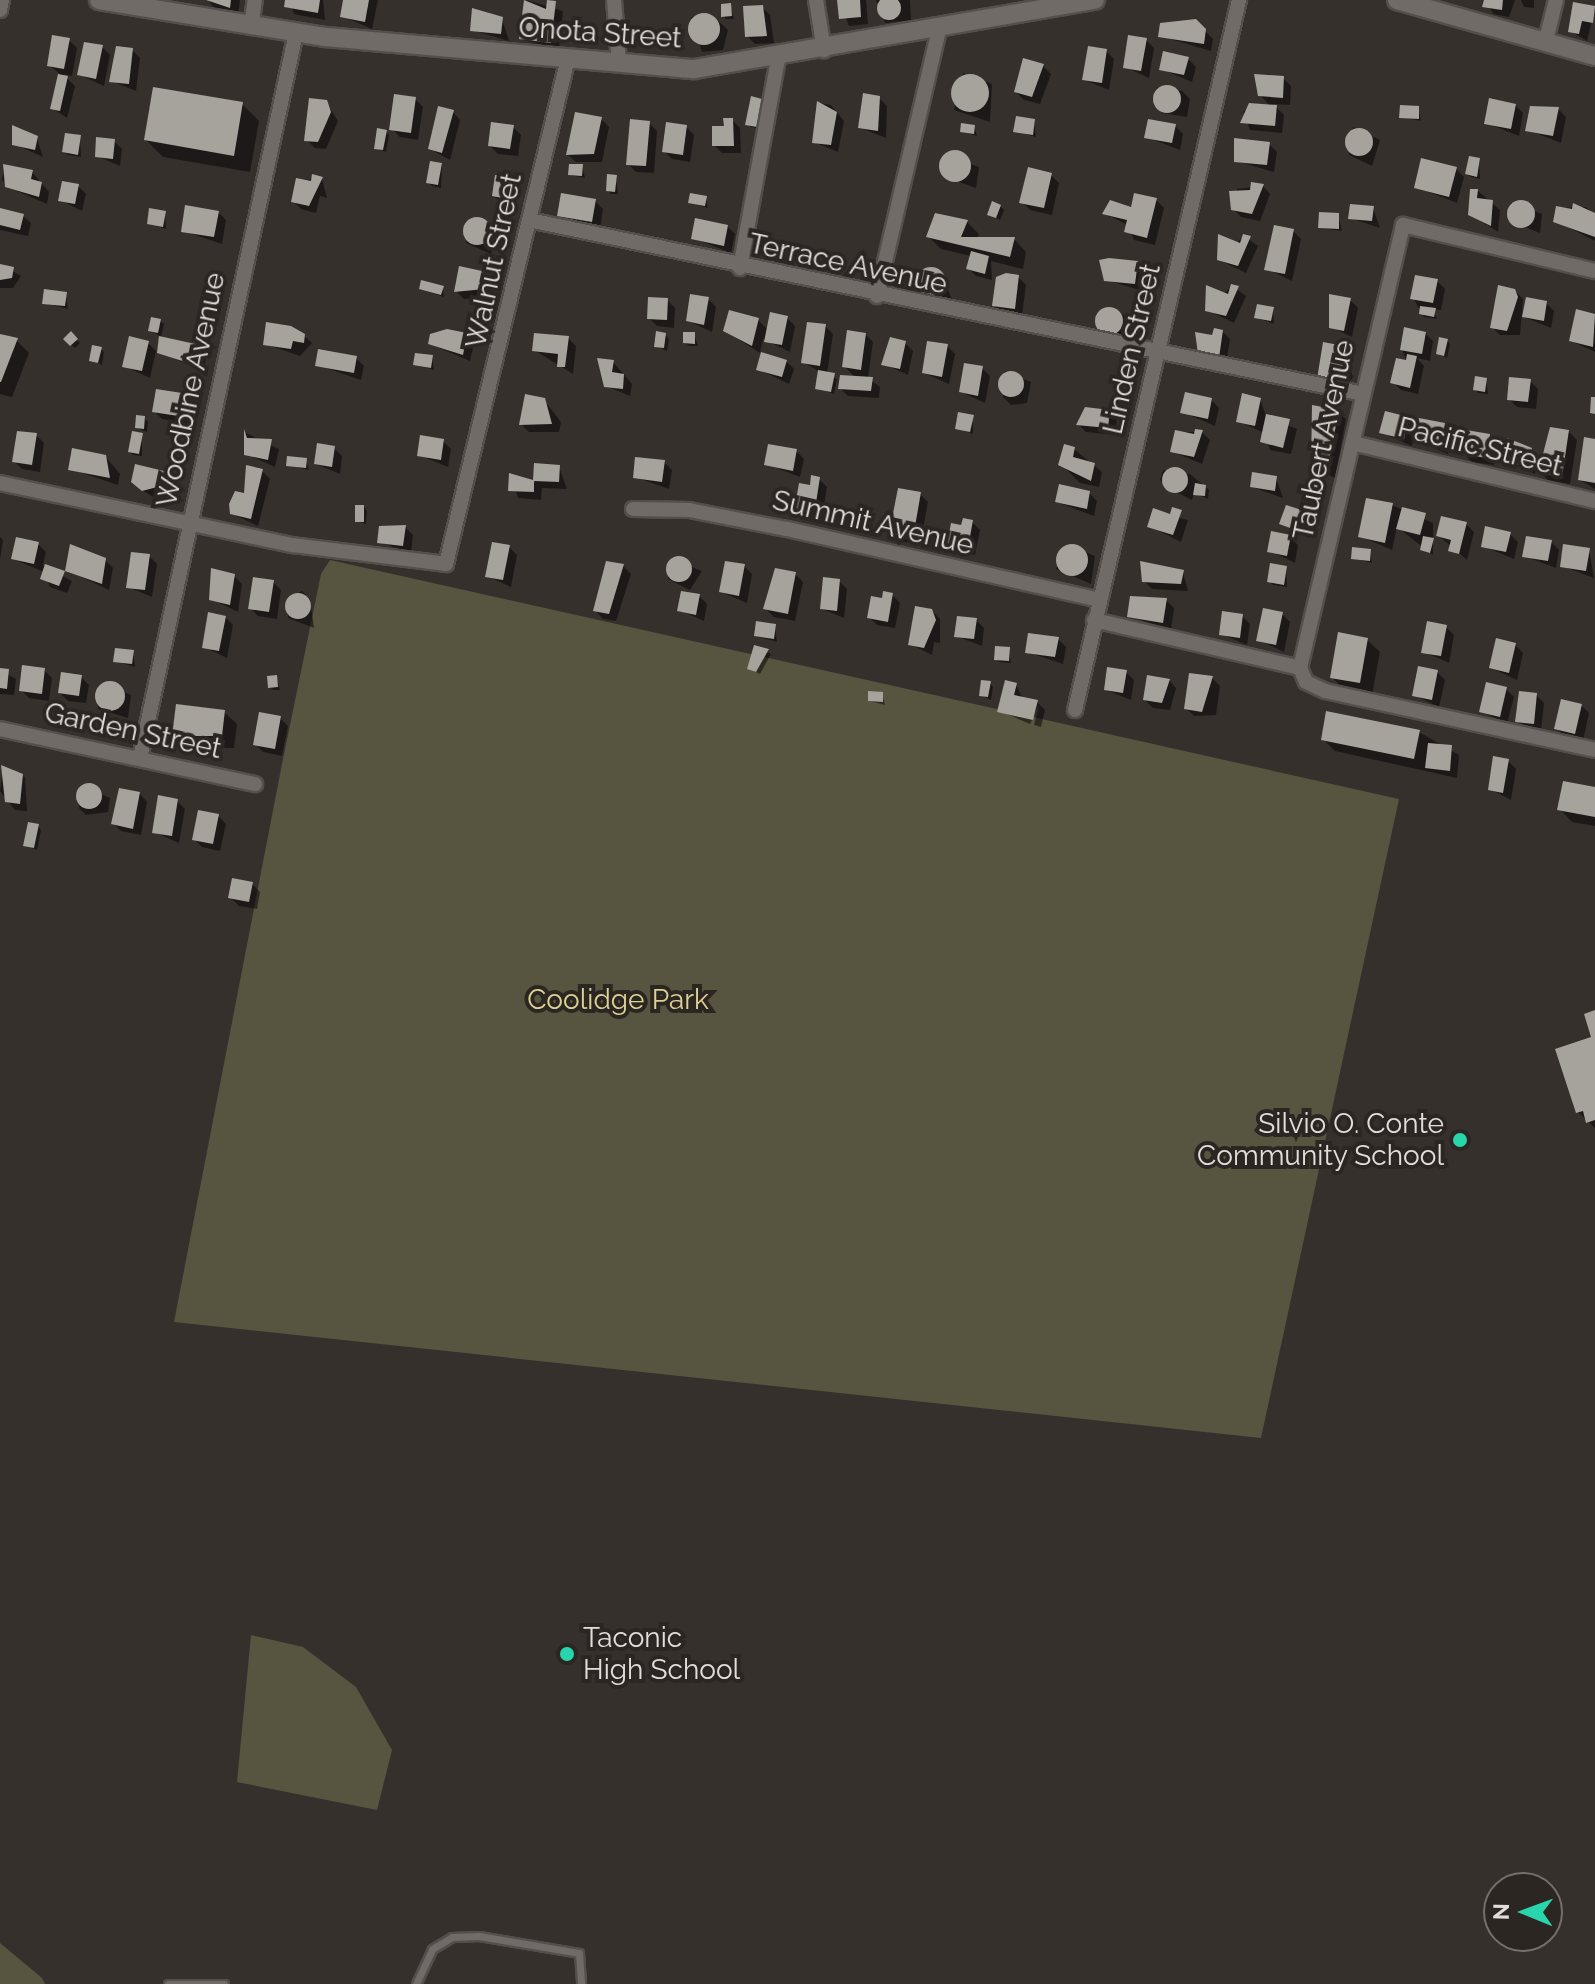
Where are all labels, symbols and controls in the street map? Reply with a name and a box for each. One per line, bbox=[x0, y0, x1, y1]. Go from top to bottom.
street label: Onota Street bbox=[517, 11, 683, 55]
street label: Walnut Street bbox=[459, 171, 529, 351]
street label: Terrace Avenue bbox=[746, 227, 950, 301]
street label: Linden Street bbox=[1096, 261, 1168, 437]
street label: Woodbine Avenue bbox=[150, 269, 232, 511]
street label: Taubert Avenue bbox=[1286, 337, 1362, 543]
street label: Pacific Street bbox=[1394, 410, 1566, 484]
street label: Summit Avenue bbox=[769, 483, 977, 563]
street label: Garden Street bbox=[42, 696, 224, 766]
park label: Coolidge Park bbox=[527, 983, 709, 1017]
place label: Silvio O. Conte Community School bbox=[1196, 1107, 1444, 1173]
marker: Silvio O. Conte Community School bbox=[1451, 1131, 1469, 1149]
place label: Taconic High School bbox=[583, 1621, 740, 1687]
marker: Taconic High School bbox=[558, 1645, 576, 1663]
north arrow bbox=[1483, 1872, 1563, 1952]
text: N bbox=[1488, 1903, 1514, 1920]

